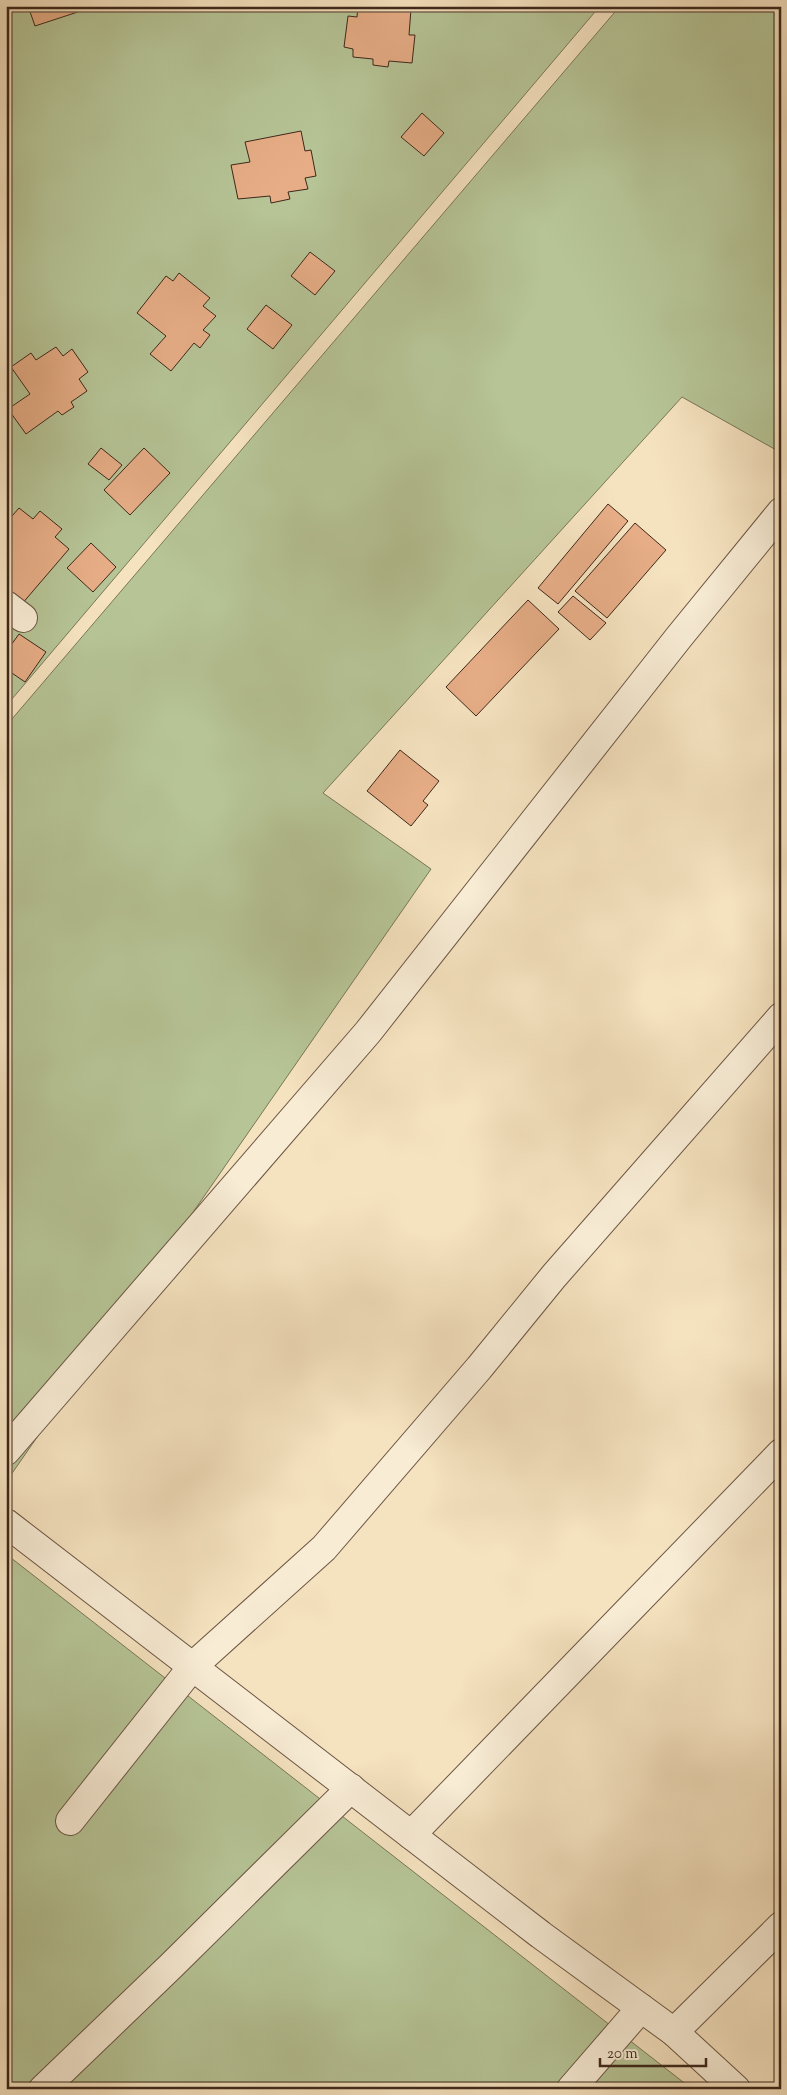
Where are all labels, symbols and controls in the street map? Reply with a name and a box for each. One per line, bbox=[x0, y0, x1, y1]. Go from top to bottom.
scale bar bbox=[600, 2035, 706, 2067]
text: 20 m bbox=[607, 2044, 638, 2065]

